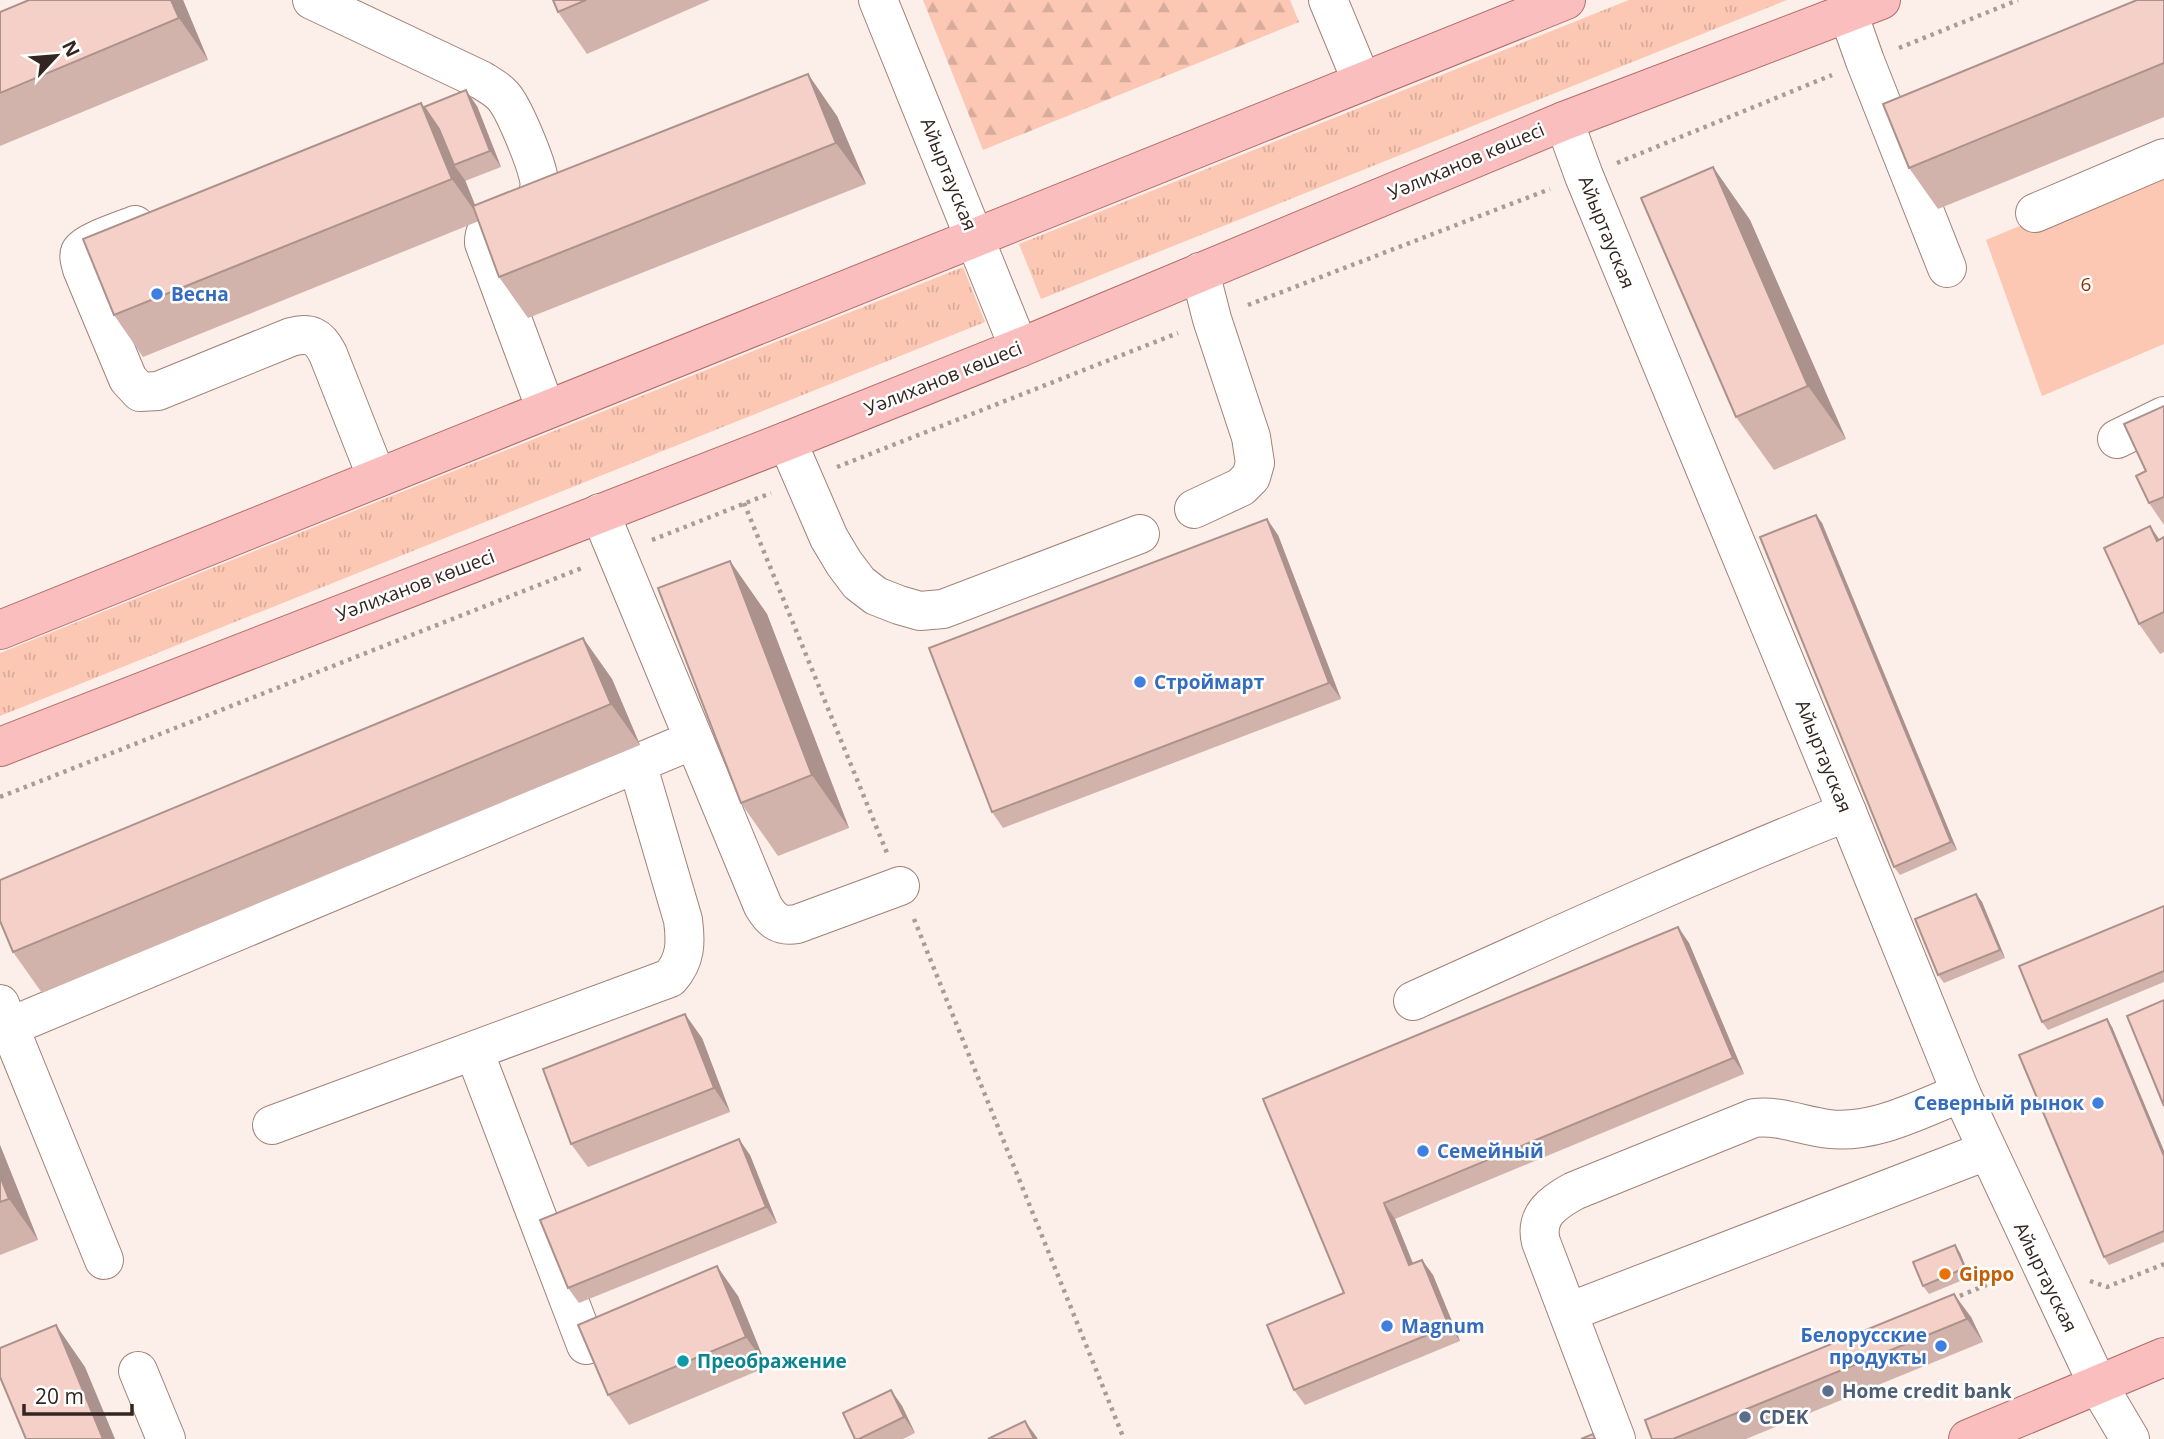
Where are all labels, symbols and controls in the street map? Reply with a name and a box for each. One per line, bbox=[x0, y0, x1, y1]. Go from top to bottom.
north arrow bbox=[21, 21, 91, 91]
text: N bbox=[56, 36, 86, 61]
street label: Айыртауская bbox=[915, 114, 983, 234]
street label: Уәлиханов көшесі bbox=[1384, 116, 1548, 206]
street label: Айыртауская bbox=[1573, 172, 1641, 292]
park label: 6 bbox=[2081, 271, 2091, 297]
place label: Весна bbox=[171, 281, 229, 307]
marker: Весна bbox=[149, 286, 165, 302]
street label: Уәлиханов көшесі bbox=[860, 335, 1026, 421]
street label: Уәлиханов көшесі bbox=[332, 543, 498, 627]
place label: Строймарт bbox=[1154, 669, 1265, 695]
marker: Строймарт bbox=[1132, 674, 1148, 690]
street label: Айыртауская bbox=[1790, 696, 1858, 816]
place label: Северный рынок bbox=[1914, 1090, 2084, 1116]
marker: Северный рынок bbox=[2090, 1095, 2106, 1111]
place label: Семейный bbox=[1437, 1138, 1544, 1164]
marker: Семейный bbox=[1415, 1143, 1431, 1159]
street label: Айыртауская bbox=[2008, 1218, 2084, 1336]
place label: Gippo bbox=[1959, 1261, 2014, 1287]
marker: Gippo bbox=[1937, 1266, 1953, 1282]
place label: Magnum bbox=[1401, 1313, 1485, 1339]
marker: Magnum bbox=[1379, 1318, 1395, 1334]
place label: Белорусские продукты bbox=[1801, 1322, 1927, 1370]
marker: Белорусские продукты bbox=[1933, 1338, 1949, 1354]
place label: Преображение bbox=[697, 1348, 847, 1374]
marker: Преображение bbox=[675, 1353, 691, 1369]
scale bar bbox=[24, 1372, 133, 1416]
place label: Home credit bank bbox=[1842, 1378, 2012, 1404]
text: 20 m bbox=[35, 1382, 84, 1410]
marker: Home credit bank bbox=[1820, 1383, 1836, 1399]
place label: CDEK bbox=[1759, 1404, 1809, 1430]
marker: CDEK bbox=[1737, 1409, 1753, 1425]

